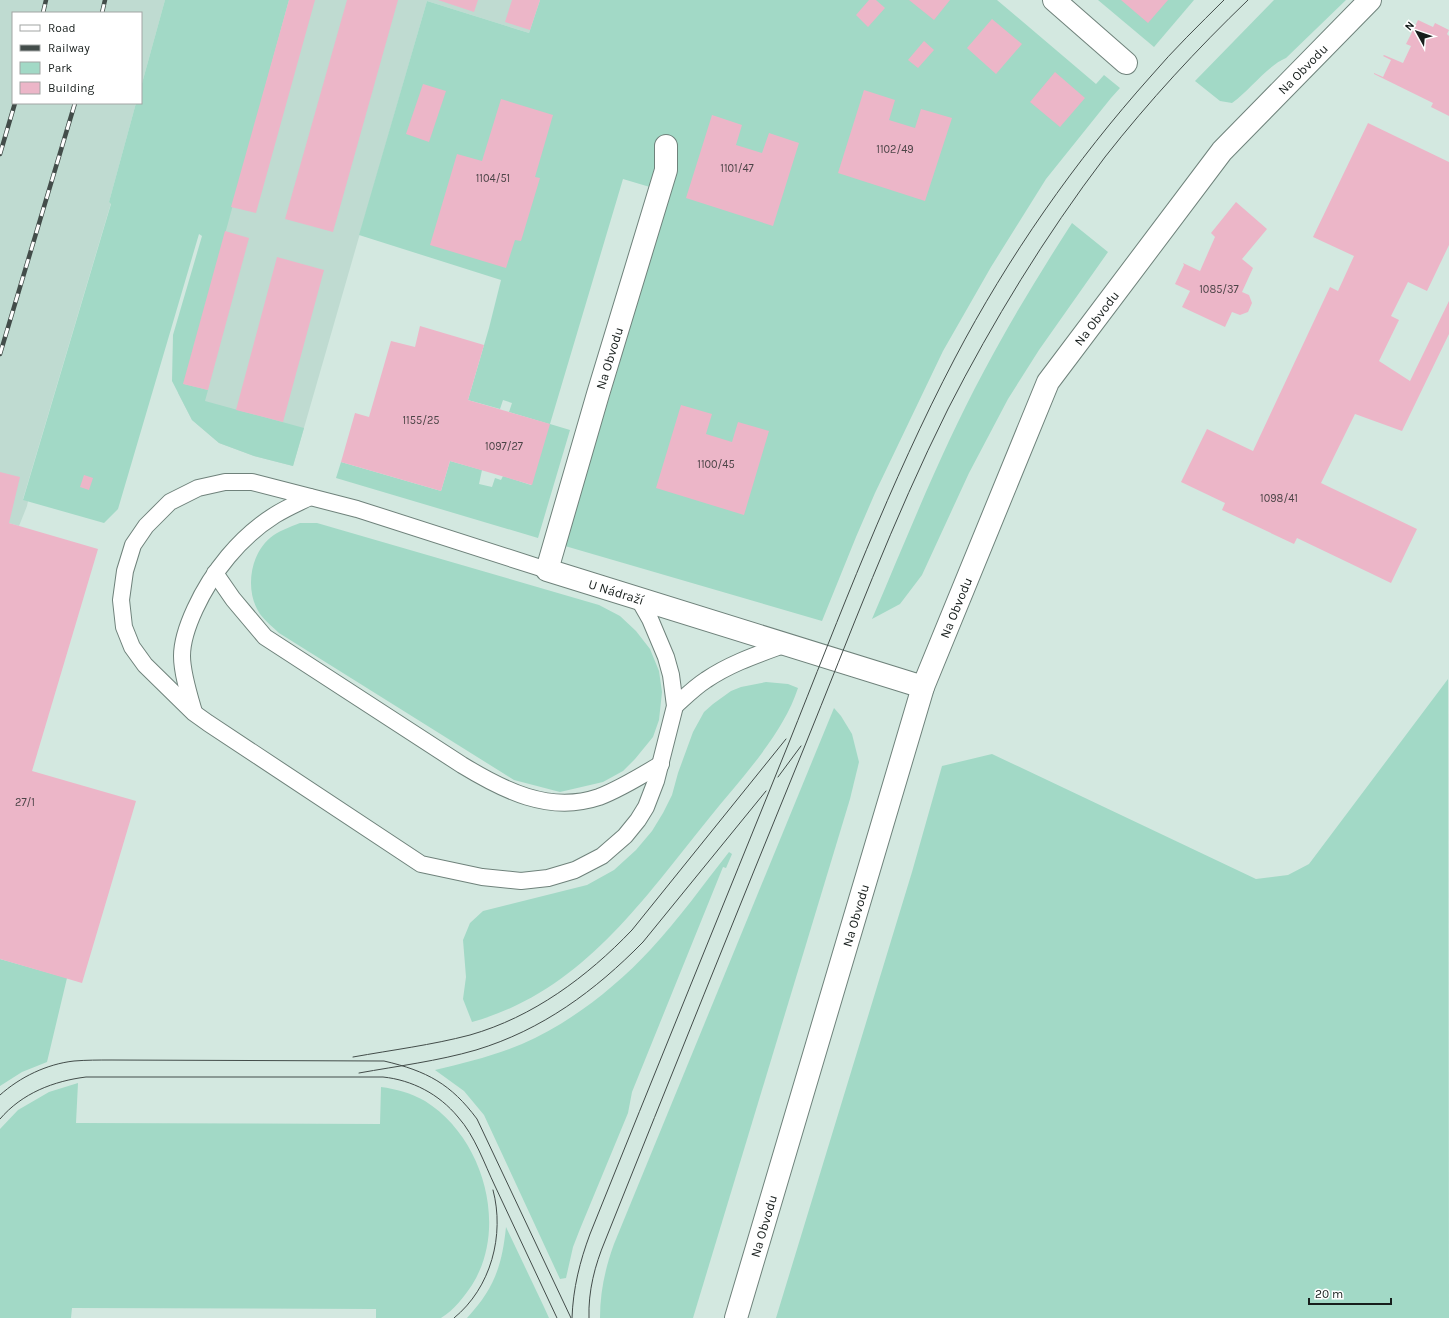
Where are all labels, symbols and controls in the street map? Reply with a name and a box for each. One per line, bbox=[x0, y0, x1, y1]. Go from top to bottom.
legend bbox=[12, 12, 142, 104]
north arrow bbox=[1397, 12, 1437, 52]
text: N bbox=[1402, 19, 1417, 33]
text: Road bbox=[48, 21, 76, 35]
text: Railway bbox=[48, 41, 90, 55]
street label: Na Obvodu bbox=[1275, 41, 1331, 97]
text: Park bbox=[48, 61, 73, 75]
text: Building bbox=[48, 81, 95, 95]
house number: 1102/49 bbox=[876, 143, 914, 156]
house number: 1101/47 bbox=[720, 162, 754, 175]
house number: 1104/51 bbox=[476, 172, 510, 185]
house number: 1085/37 bbox=[1199, 283, 1239, 296]
street label: Na Obvodu bbox=[1071, 288, 1122, 348]
street label: Na Obvodu bbox=[593, 325, 626, 391]
house number: 1155/25 bbox=[402, 414, 440, 427]
house number: 1097/27 bbox=[485, 440, 523, 453]
house number: 1100/45 bbox=[697, 458, 735, 471]
house number: 1098/41 bbox=[1260, 492, 1298, 505]
street label: Na Obvodu bbox=[937, 575, 975, 640]
street label: U Nádraží bbox=[587, 576, 646, 608]
house number: 27/1 bbox=[15, 796, 35, 809]
street label: Na Obvodu bbox=[839, 882, 872, 949]
street label: Na Obvodu bbox=[747, 1193, 780, 1259]
scale bar bbox=[1309, 1280, 1391, 1306]
text: 20 m bbox=[1315, 1287, 1343, 1301]

